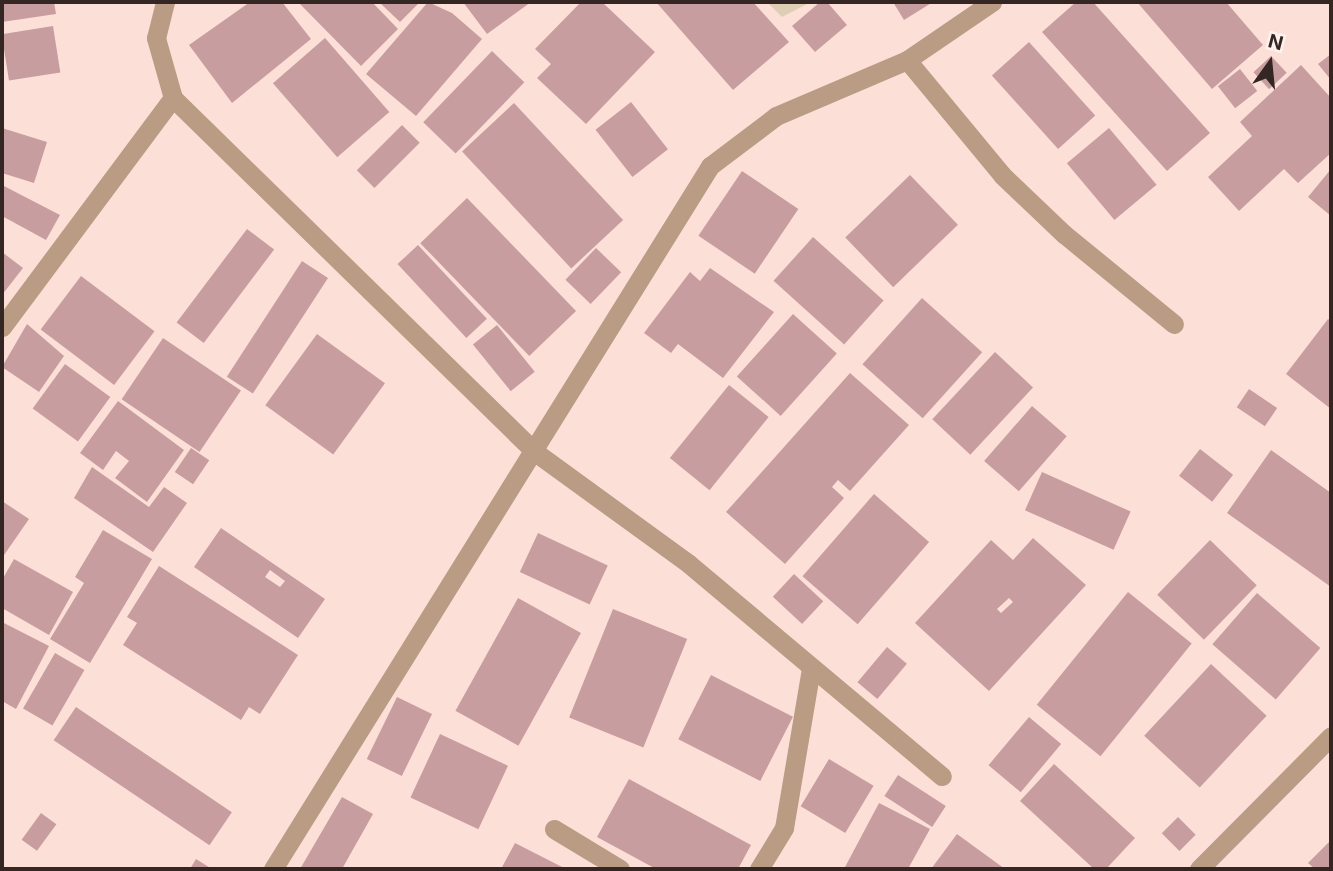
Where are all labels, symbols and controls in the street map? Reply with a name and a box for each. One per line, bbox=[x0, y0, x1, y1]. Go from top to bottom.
north arrow bbox=[1235, 28, 1305, 98]
text: N bbox=[1266, 29, 1286, 55]

